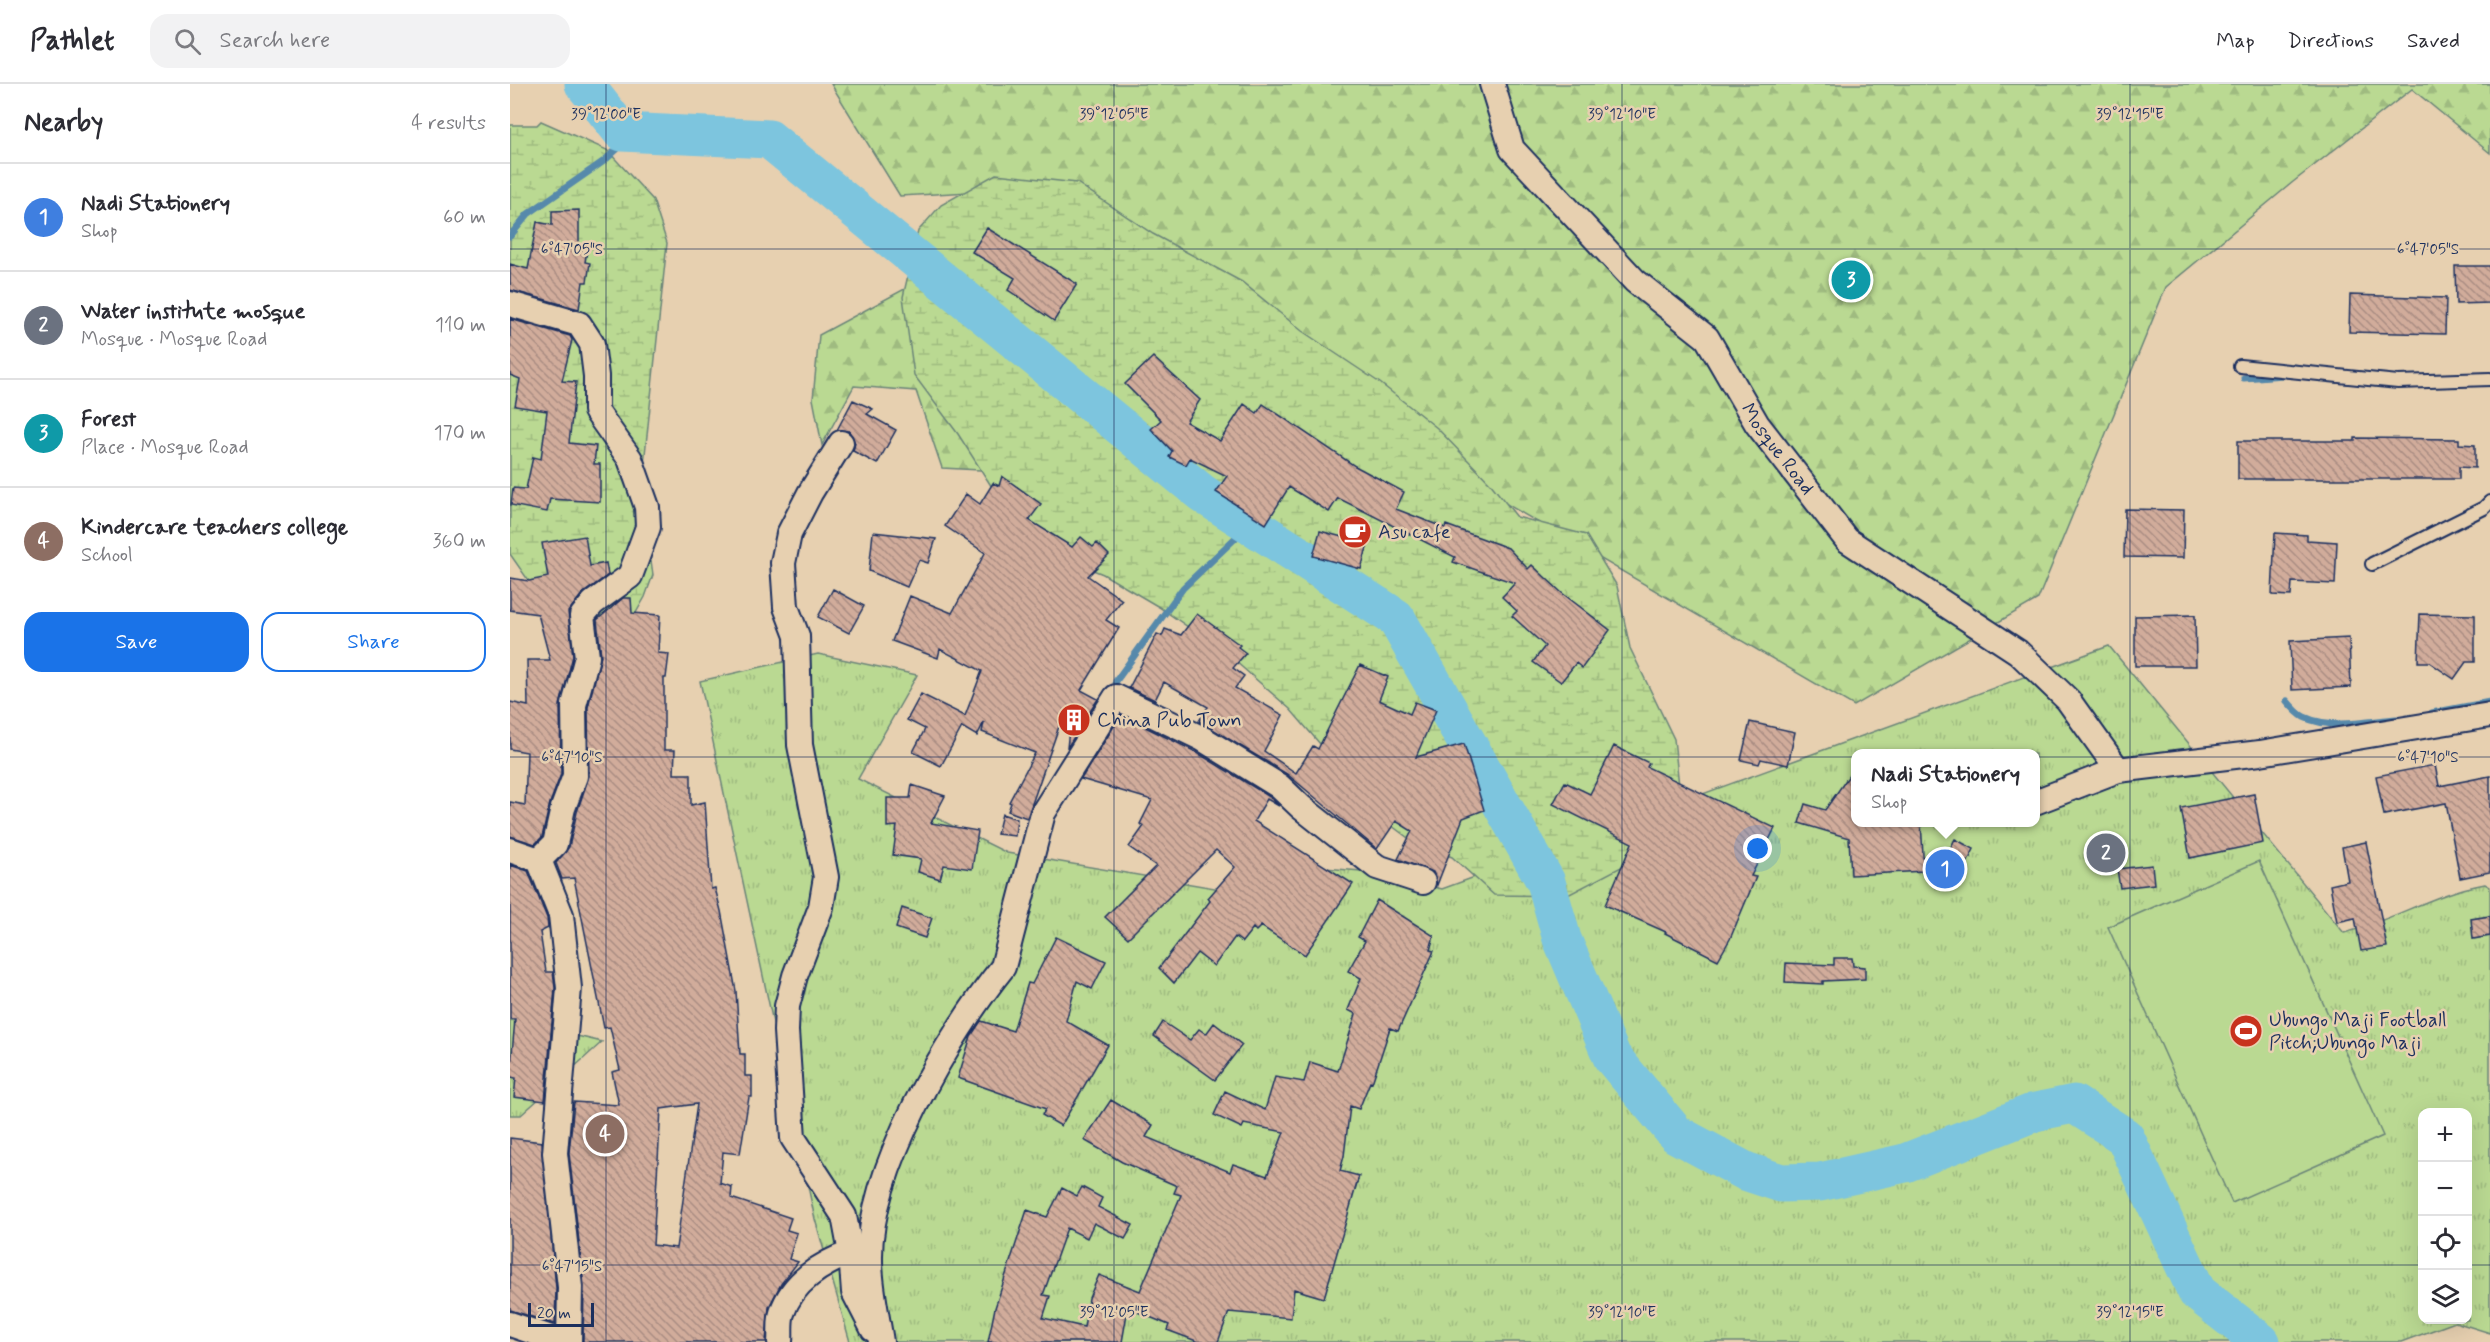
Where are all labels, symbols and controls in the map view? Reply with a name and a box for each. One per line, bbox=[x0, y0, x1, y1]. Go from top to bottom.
search box bbox=[150, 14, 570, 68]
text: Pathlet bbox=[30, 23, 114, 60]
icon: search bbox=[171, 25, 204, 58]
text: Search here bbox=[219, 27, 330, 55]
text: Map bbox=[2216, 27, 2255, 55]
text: Directions bbox=[2288, 27, 2374, 55]
text: Saved bbox=[2407, 27, 2460, 55]
text: 39°12'00"E bbox=[571, 105, 641, 125]
text: 39°12'05"E bbox=[1079, 105, 1149, 125]
text: 39°12'10"E bbox=[1588, 105, 1656, 125]
text: 39°12'15"E bbox=[2096, 105, 2164, 125]
text: Nearby bbox=[24, 106, 103, 140]
text: 4 results bbox=[411, 110, 486, 137]
text: Nadi Stationery bbox=[81, 190, 230, 218]
text: 1 bbox=[39, 204, 48, 231]
text: 60 m bbox=[443, 204, 486, 231]
text: Shop bbox=[81, 218, 118, 245]
text: 6°47'05"S bbox=[541, 240, 603, 260]
text: 6°47'05"S bbox=[2397, 240, 2459, 260]
pin: 3 bbox=[1832, 258, 1870, 302]
text: Water institute mosque bbox=[81, 298, 305, 326]
text: 2 bbox=[39, 312, 48, 339]
text: 110 m bbox=[435, 312, 486, 339]
text: Mosque · Mosque Road bbox=[81, 326, 267, 353]
street label: Mosque Road bbox=[1734, 398, 1821, 501]
text: Forest bbox=[81, 406, 136, 434]
text: 3 bbox=[39, 420, 48, 447]
text: 170 m bbox=[434, 420, 486, 447]
text: Place · Mosque Road bbox=[81, 434, 249, 461]
text: Kindercare teachers college bbox=[81, 514, 348, 542]
cafe icon: Asu cafe bbox=[1337, 514, 1373, 550]
place label: Asu cafe bbox=[1378, 519, 1451, 546]
text: 4 bbox=[38, 528, 49, 555]
text: 360 m bbox=[433, 528, 486, 555]
text: School bbox=[81, 542, 133, 569]
button: Save bbox=[24, 612, 249, 672]
button: Share bbox=[261, 612, 486, 672]
building icon: China Pub Town bbox=[1056, 702, 1092, 738]
place label: China Pub Town bbox=[1097, 707, 1242, 734]
text: 6°47'10"S bbox=[541, 748, 603, 768]
text: 6°47'10"S bbox=[2397, 748, 2459, 768]
popup bbox=[1851, 749, 2040, 827]
text: Nadi Stationery bbox=[1871, 761, 2020, 789]
text: Shop bbox=[1871, 789, 1908, 816]
pin: 2 bbox=[2086, 830, 2126, 876]
your location bbox=[1743, 834, 1772, 863]
pin: 1 bbox=[1926, 846, 1964, 892]
place label: Ubungo Maji Football Pitch;Ubungo Maji bbox=[2269, 1007, 2447, 1058]
sports icon: Ubungo Maji Football Pitch;Ubungo Maji bbox=[2228, 1013, 2264, 1049]
map controls bbox=[2418, 1108, 2472, 1324]
button: + bbox=[2418, 1108, 2472, 1162]
pin: 4 bbox=[586, 1112, 625, 1156]
button: − bbox=[2418, 1162, 2472, 1216]
button: locate bbox=[2418, 1216, 2472, 1270]
text: 6°47'15"S bbox=[542, 1257, 602, 1277]
button: layers bbox=[2418, 1270, 2472, 1324]
scale bar bbox=[528, 1300, 594, 1328]
text: 20 m bbox=[537, 1303, 571, 1324]
text: 39°12'05"E bbox=[1079, 1303, 1149, 1323]
text: 39°12'10"E bbox=[1588, 1303, 1656, 1323]
text: 39°12'15"E bbox=[2096, 1303, 2164, 1323]

